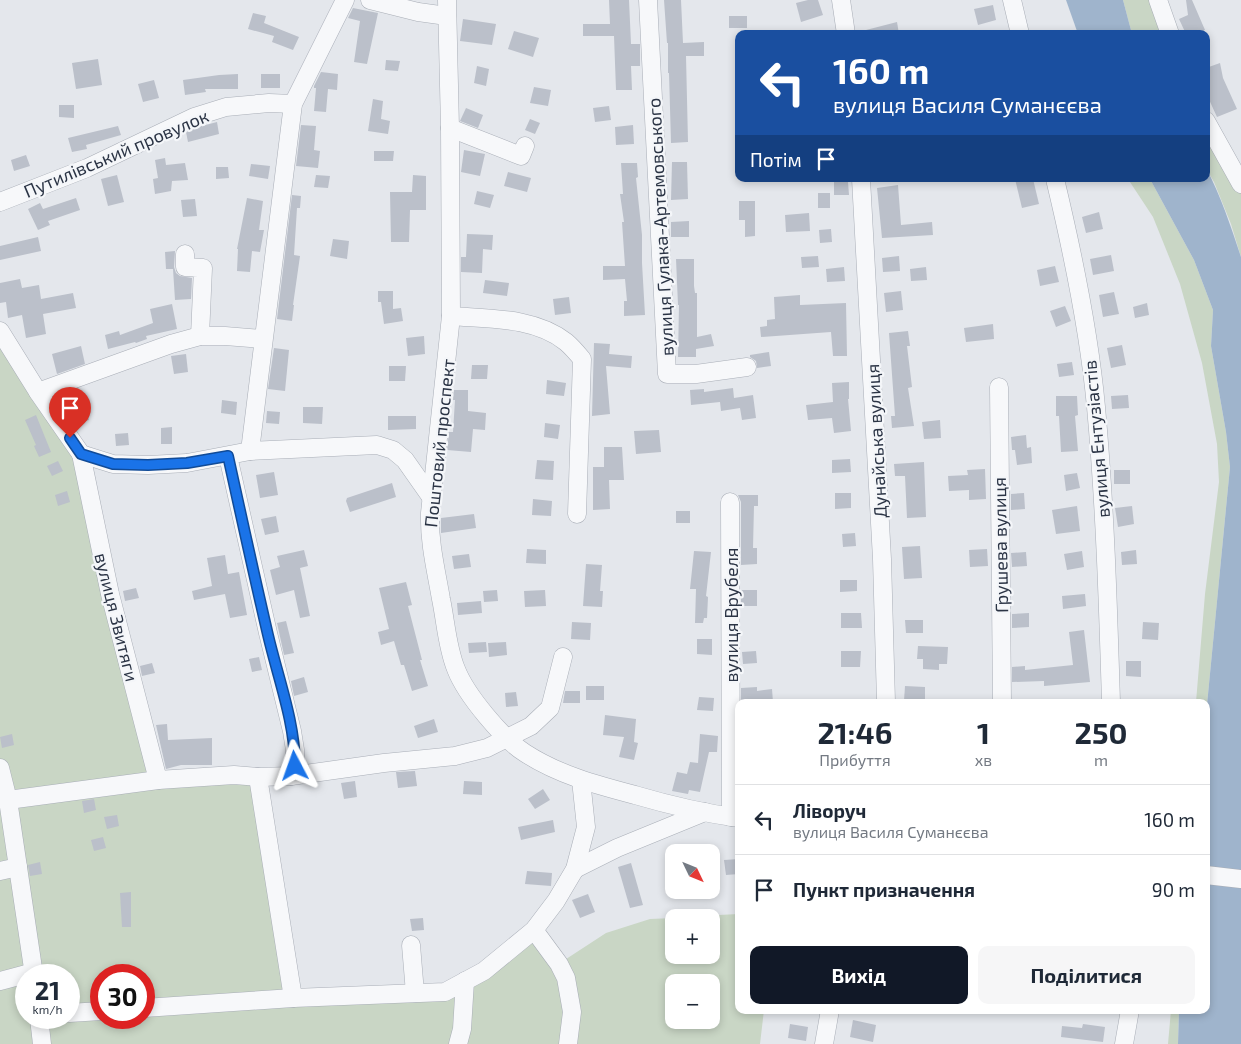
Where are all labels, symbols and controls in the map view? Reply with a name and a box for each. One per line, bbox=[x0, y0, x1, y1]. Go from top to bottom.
text: 160 m bbox=[833, 49, 929, 91]
icon: left bbox=[750, 50, 815, 115]
text: вулиця Василя Суманєєва bbox=[833, 91, 1102, 117]
street label: вулиця Гулака-Артемовського bbox=[642, 97, 678, 357]
street label: Путилівський провулок bbox=[20, 104, 212, 202]
icon: arrive bbox=[812, 145, 840, 173]
text: Потім bbox=[750, 148, 802, 171]
street label: Поштовий проспект bbox=[419, 357, 459, 528]
street label: вулиця Ентузіастів bbox=[1078, 359, 1114, 519]
street label: Дунайська вулиця bbox=[861, 363, 891, 519]
pin bbox=[49, 387, 91, 438]
icon: arrive bbox=[56, 394, 84, 422]
street label: Грушева вулиця bbox=[988, 477, 1012, 613]
street label: вулиця Врубеля bbox=[720, 547, 742, 683]
street label: вулиця Звитяги bbox=[90, 550, 144, 684]
text: 21:46 bbox=[817, 714, 892, 750]
text: 1 bbox=[977, 714, 990, 750]
text: 250 bbox=[1075, 714, 1128, 750]
position arrow bbox=[268, 739, 320, 791]
text: Прибуття bbox=[819, 750, 891, 769]
text: хв bbox=[975, 750, 992, 769]
text: m bbox=[1094, 750, 1108, 769]
text: Ліворуч bbox=[793, 799, 866, 822]
icon: left bbox=[750, 806, 778, 834]
text: 160 m bbox=[1144, 808, 1195, 831]
text: вулиця Василя Суманєєва bbox=[793, 822, 989, 841]
north arrow bbox=[665, 844, 720, 899]
map controls bbox=[665, 844, 720, 1029]
icon: arrive bbox=[750, 876, 778, 904]
text: Пункт призначення bbox=[793, 878, 975, 901]
text: 90 m bbox=[1152, 878, 1195, 901]
button: + bbox=[665, 909, 720, 964]
button: Вихід bbox=[750, 946, 968, 1004]
button: Поділитися bbox=[978, 946, 1195, 1004]
speed limit sign: 30 bbox=[90, 964, 155, 1029]
button: − bbox=[665, 974, 720, 1029]
text: 21 bbox=[35, 975, 60, 1005]
text: km/h bbox=[33, 1002, 62, 1016]

